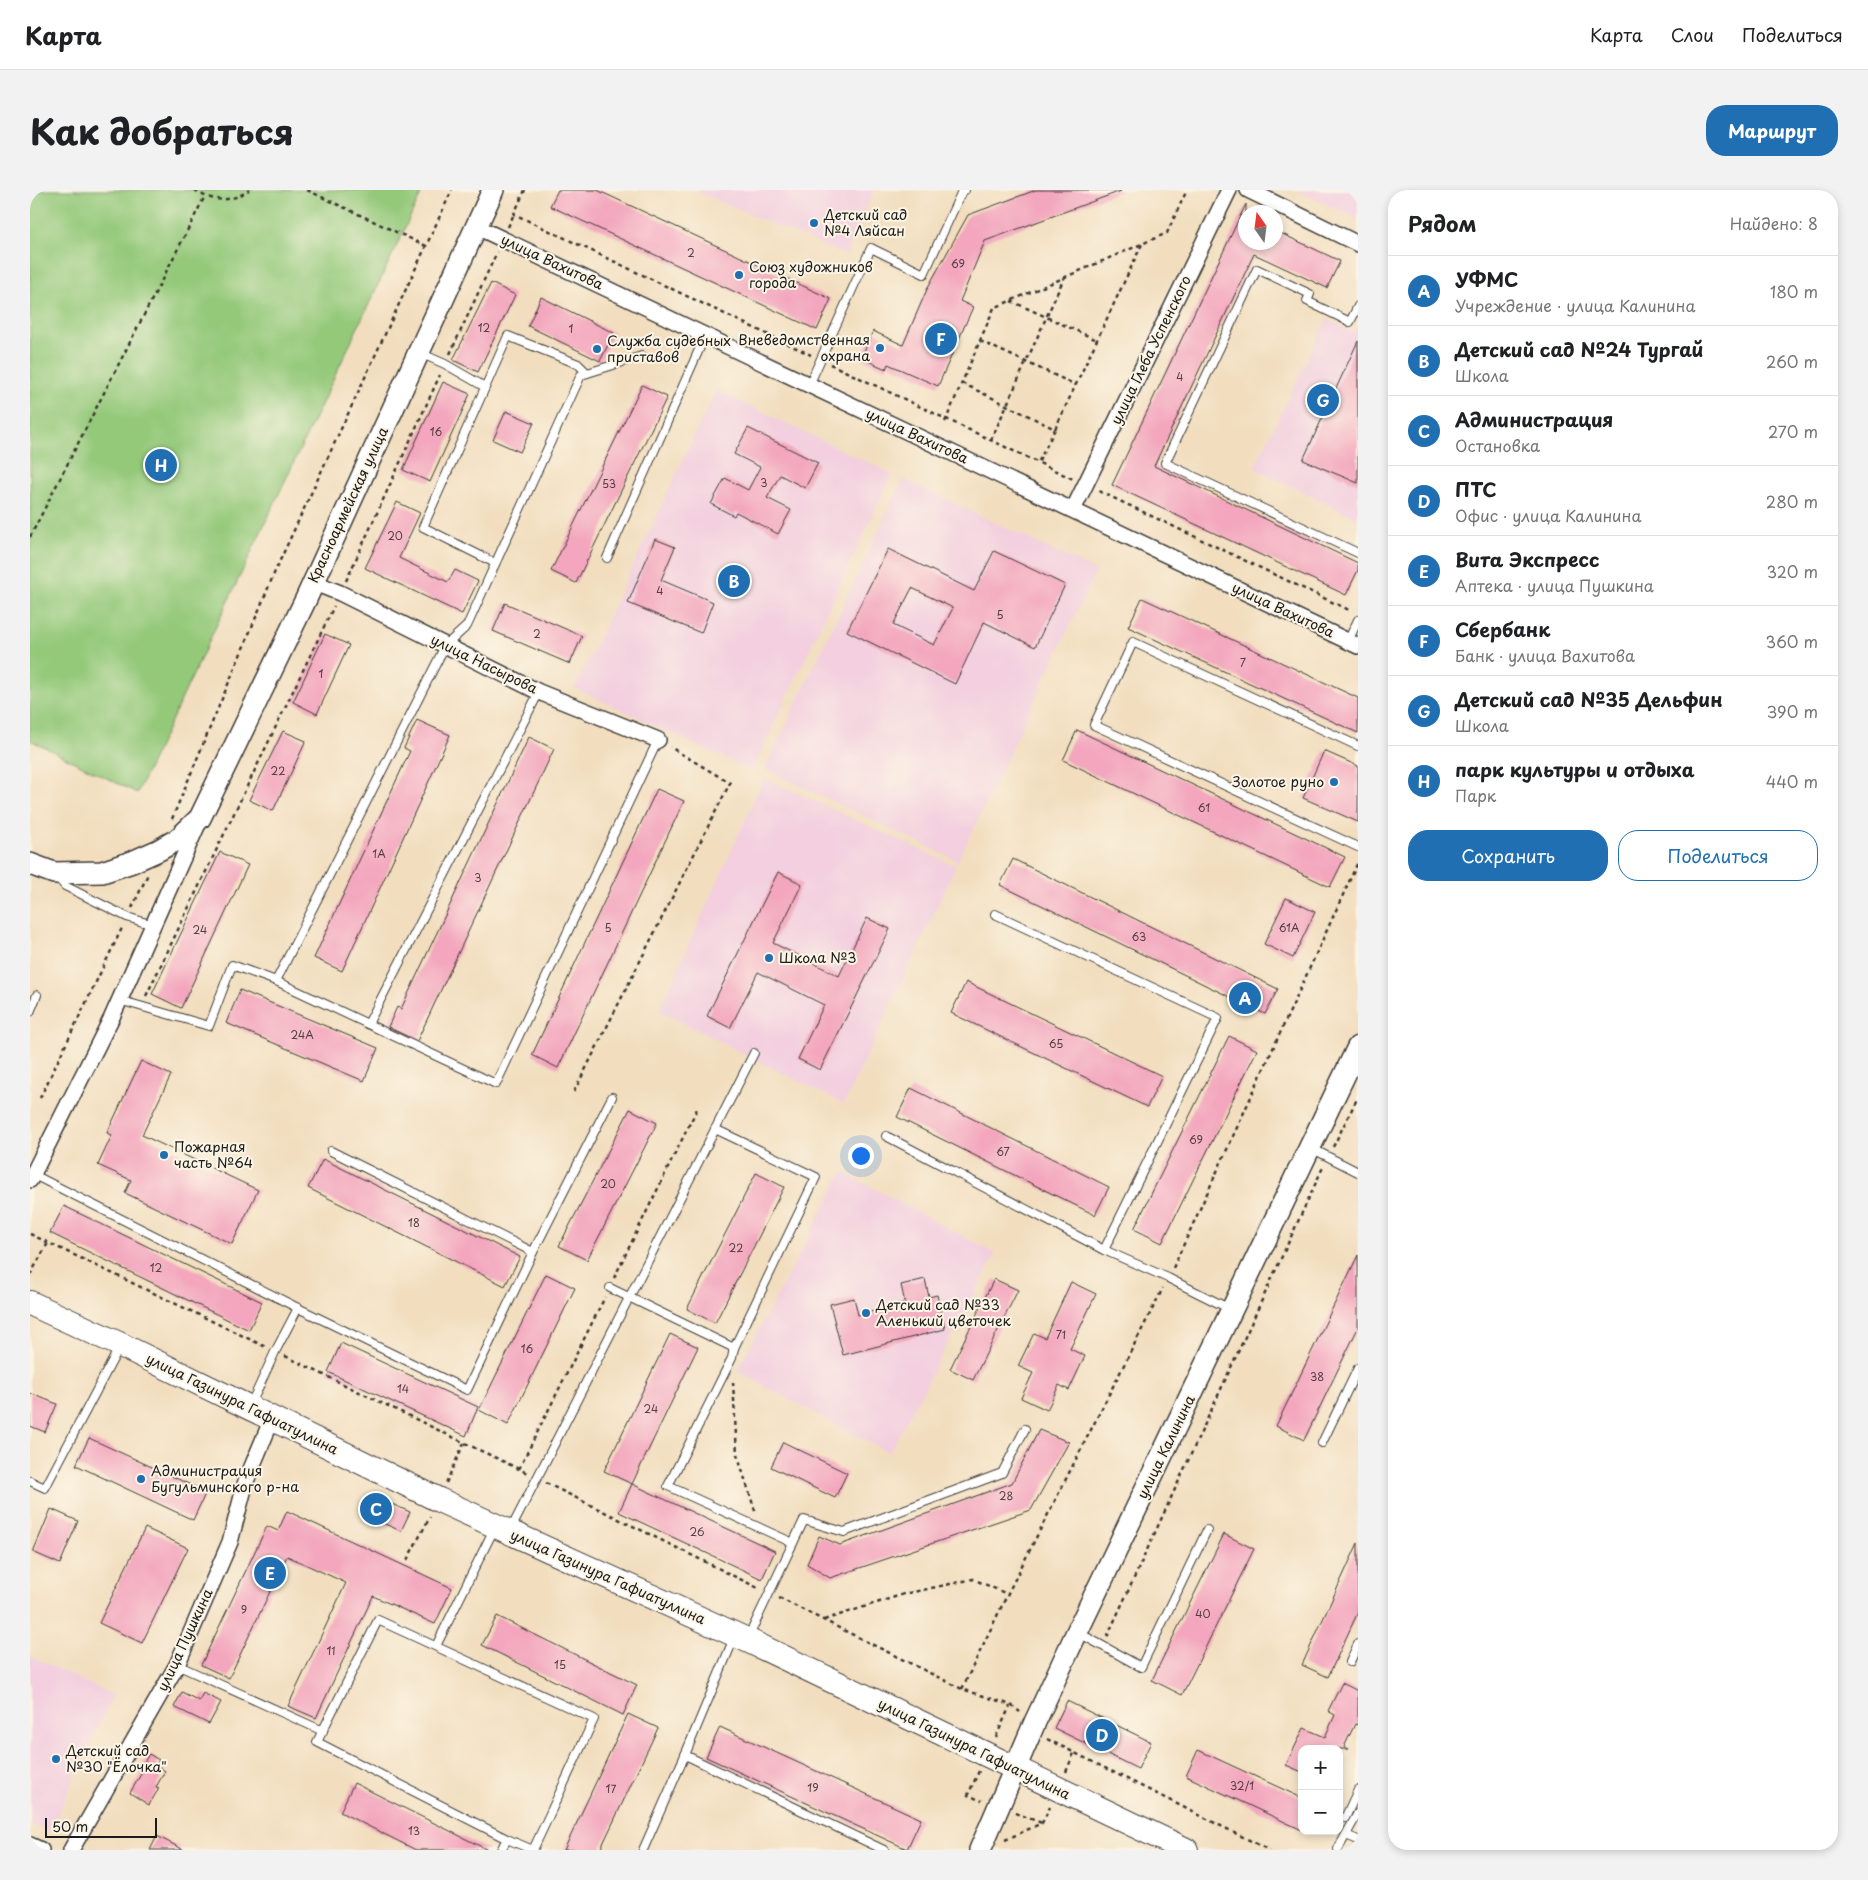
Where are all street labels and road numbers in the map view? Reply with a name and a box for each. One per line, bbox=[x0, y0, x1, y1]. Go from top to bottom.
street label: улица Вахитова bbox=[498, 229, 607, 295]
street label: улица Глеба Успенского bbox=[1105, 272, 1196, 428]
street label: улица Вахитова bbox=[863, 403, 972, 469]
street label: Красноармейская улица bbox=[302, 423, 393, 586]
street label: улица Вахитова bbox=[1229, 577, 1338, 643]
street label: улица Насырова bbox=[427, 629, 541, 699]
street label: улица Газинура Гафиатуллина bbox=[142, 1348, 342, 1459]
street label: улица Калинина bbox=[1131, 1391, 1200, 1502]
street label: улица Газинура Гафиатуллина bbox=[507, 1524, 709, 1629]
street label: улица Пушкина bbox=[152, 1585, 218, 1695]
street label: улица Газинура Гафиатуллина bbox=[874, 1693, 1074, 1804]

